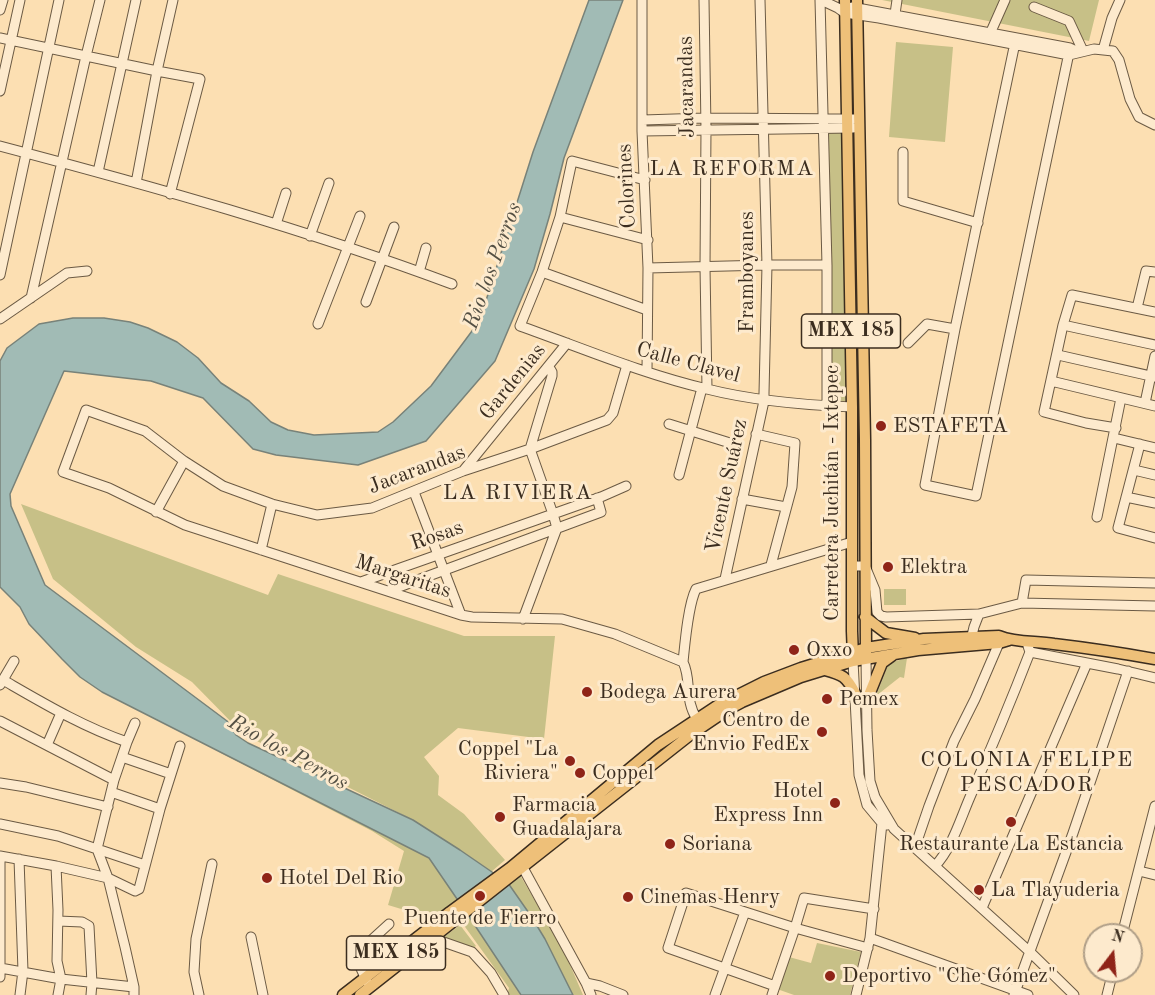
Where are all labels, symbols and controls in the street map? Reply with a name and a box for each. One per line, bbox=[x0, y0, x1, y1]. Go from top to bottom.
street label: Jacarandas bbox=[674, 36, 700, 138]
street label: Colorines bbox=[612, 143, 642, 229]
district label: LA REFORMA bbox=[650, 156, 814, 182]
water label: Rio los Perros bbox=[458, 199, 528, 333]
street label: Framboyanes bbox=[734, 211, 760, 333]
road number: MEX 185 bbox=[802, 314, 900, 348]
street label: Calle Clavel bbox=[633, 337, 743, 389]
street label: Gardenias bbox=[475, 339, 551, 425]
street label: Carretera Juchitán - Ixtepec bbox=[819, 365, 845, 621]
place label: ESTAFETA bbox=[893, 413, 1008, 439]
street label: Vicente Suárez bbox=[701, 417, 753, 555]
marker: ESTAFETA bbox=[874, 419, 888, 433]
street label: Jacarandas bbox=[365, 440, 469, 500]
district label: LA RIVIERA bbox=[443, 480, 593, 506]
street label: Rosas bbox=[407, 515, 467, 557]
street label: Margaritas bbox=[352, 550, 454, 604]
place label: Elektra bbox=[900, 554, 967, 580]
marker: Elektra bbox=[881, 560, 895, 574]
place label: Oxxo bbox=[806, 637, 852, 663]
marker: Oxxo bbox=[787, 643, 801, 657]
place label: Bodega Aurera bbox=[599, 679, 737, 705]
marker: Bodega Aurera bbox=[580, 685, 594, 699]
place label: Pemex bbox=[839, 686, 899, 712]
marker: Pemex bbox=[820, 692, 834, 706]
place label: Centro de Envio FedEx bbox=[692, 707, 810, 757]
water label: Rio los Perros bbox=[223, 709, 353, 797]
marker: Centro de Envio FedEx bbox=[815, 725, 829, 739]
place label: Coppel "La Riviera" bbox=[458, 736, 558, 786]
district label: COLONIA FELIPE PESCADOR bbox=[920, 747, 1134, 798]
marker: Coppel "La Riviera" bbox=[563, 754, 577, 768]
place label: Coppel bbox=[592, 760, 654, 786]
marker: Coppel bbox=[573, 766, 587, 780]
place label: Hotel Express Inn bbox=[713, 778, 823, 828]
place label: Farmacia Guadalajara bbox=[512, 792, 622, 842]
marker: Hotel Express Inn bbox=[828, 796, 842, 810]
marker: Farmacia Guadalajara bbox=[493, 810, 507, 824]
marker: Restaurante La Estancia bbox=[1004, 815, 1018, 829]
place label: Soriana bbox=[682, 831, 752, 857]
place label: Restaurante La Estancia bbox=[899, 831, 1123, 857]
marker: Soriana bbox=[663, 837, 677, 851]
place label: Hotel Del Rio bbox=[279, 865, 403, 891]
marker: Hotel Del Rio bbox=[260, 871, 274, 885]
place label: La Tlayuderia bbox=[991, 877, 1120, 903]
marker: La Tlayuderia bbox=[972, 883, 986, 897]
place label: Cinemas Henry bbox=[640, 884, 780, 910]
marker: Puente de Fierro bbox=[473, 889, 487, 903]
marker: Cinemas Henry bbox=[621, 890, 635, 904]
place label: Puente de Fierro bbox=[403, 905, 557, 931]
north arrow bbox=[1083, 923, 1143, 983]
text: N bbox=[1109, 928, 1125, 947]
road number: MEX 185 bbox=[346, 936, 446, 970]
place label: Deportivo "Che Gómez" bbox=[842, 963, 1056, 989]
marker: Deportivo "Che Gómez" bbox=[823, 969, 837, 983]

